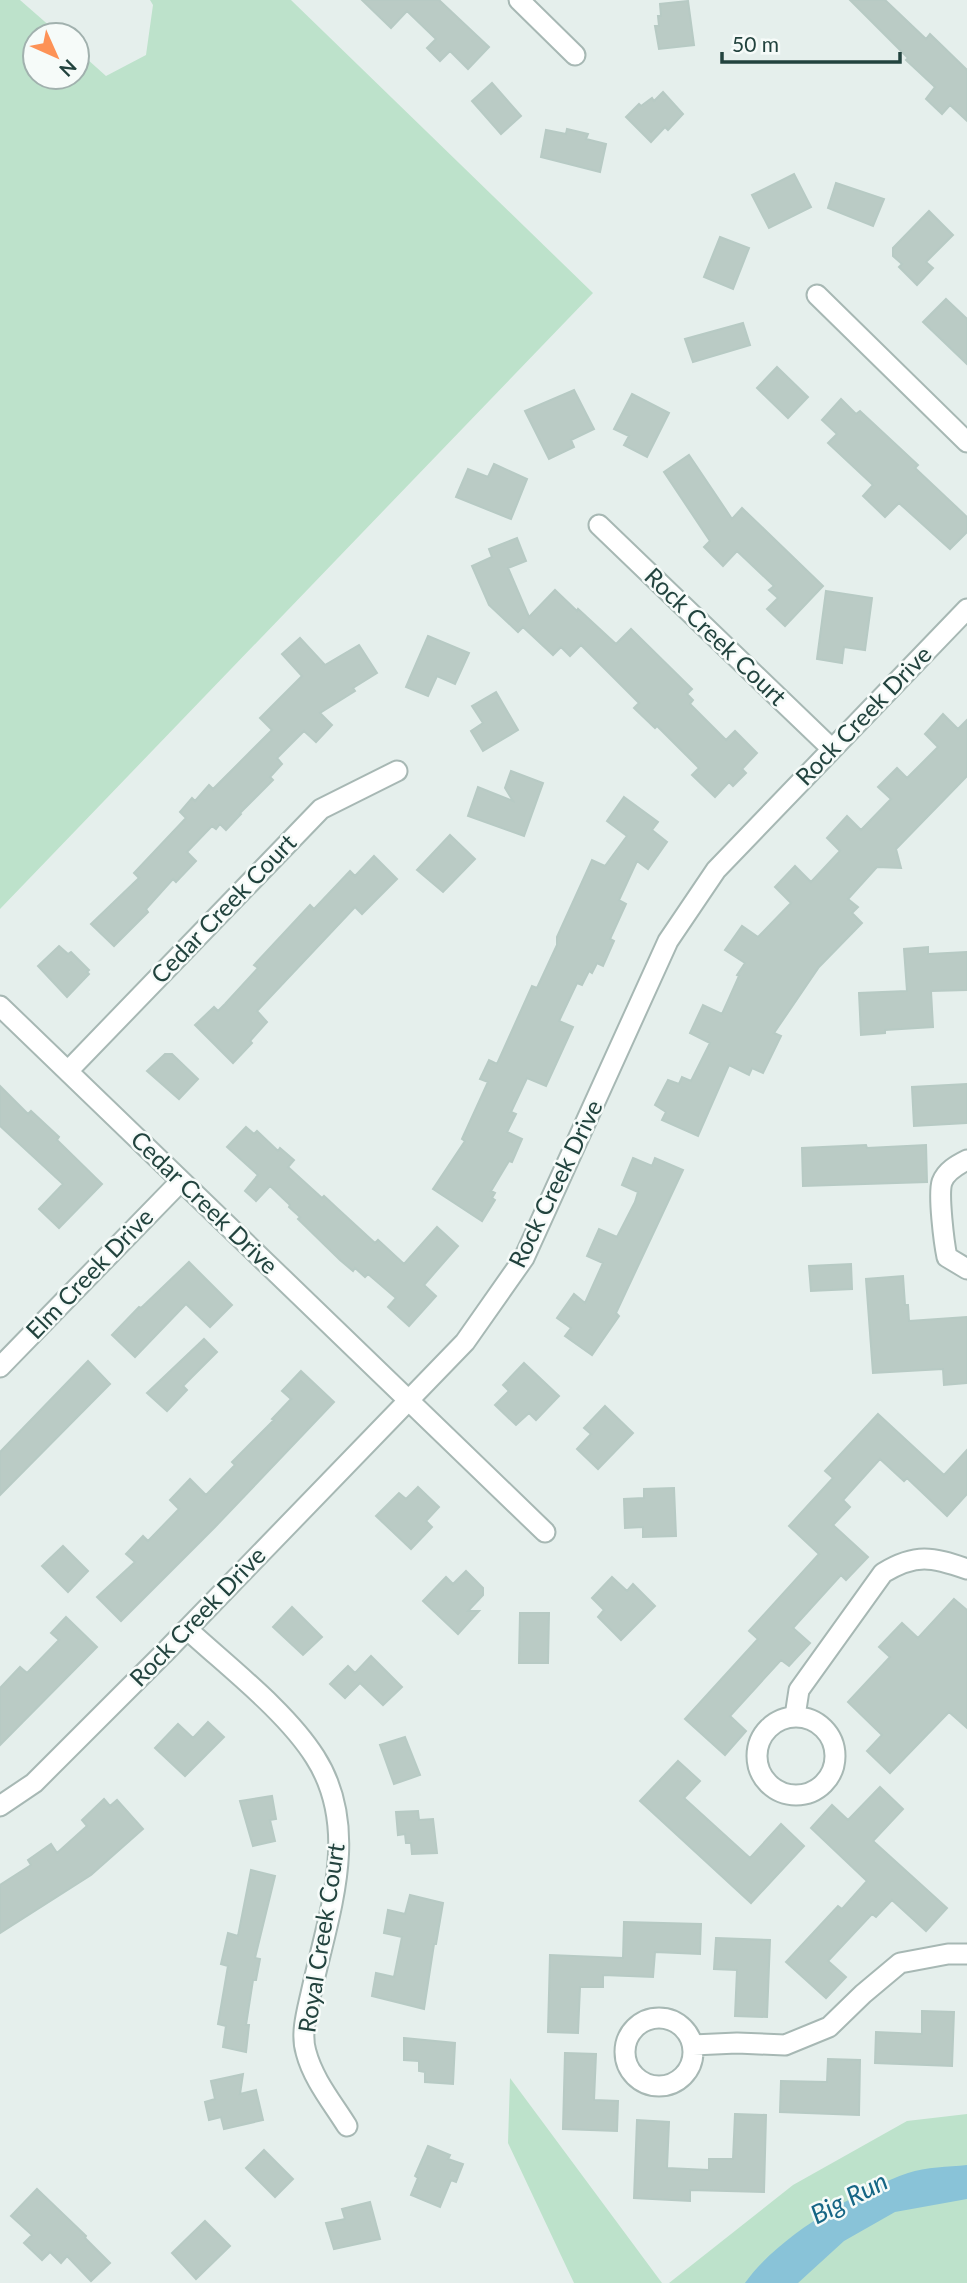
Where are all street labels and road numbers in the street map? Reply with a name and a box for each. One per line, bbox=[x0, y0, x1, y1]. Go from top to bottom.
street label: Rock Creek Court bbox=[639, 561, 793, 711]
street label: Rock Creek Drive bbox=[789, 639, 937, 791]
street label: Cedar Creek Court bbox=[144, 827, 302, 989]
street label: Rock Creek Drive bbox=[502, 1095, 608, 1272]
street label: Cedar Creek Drive bbox=[125, 1124, 285, 1279]
street label: Elm Creek Drive bbox=[19, 1202, 159, 1344]
street label: Rock Creek Drive bbox=[123, 1540, 271, 1692]
street label: Royal Creek Court bbox=[291, 1841, 350, 2035]

